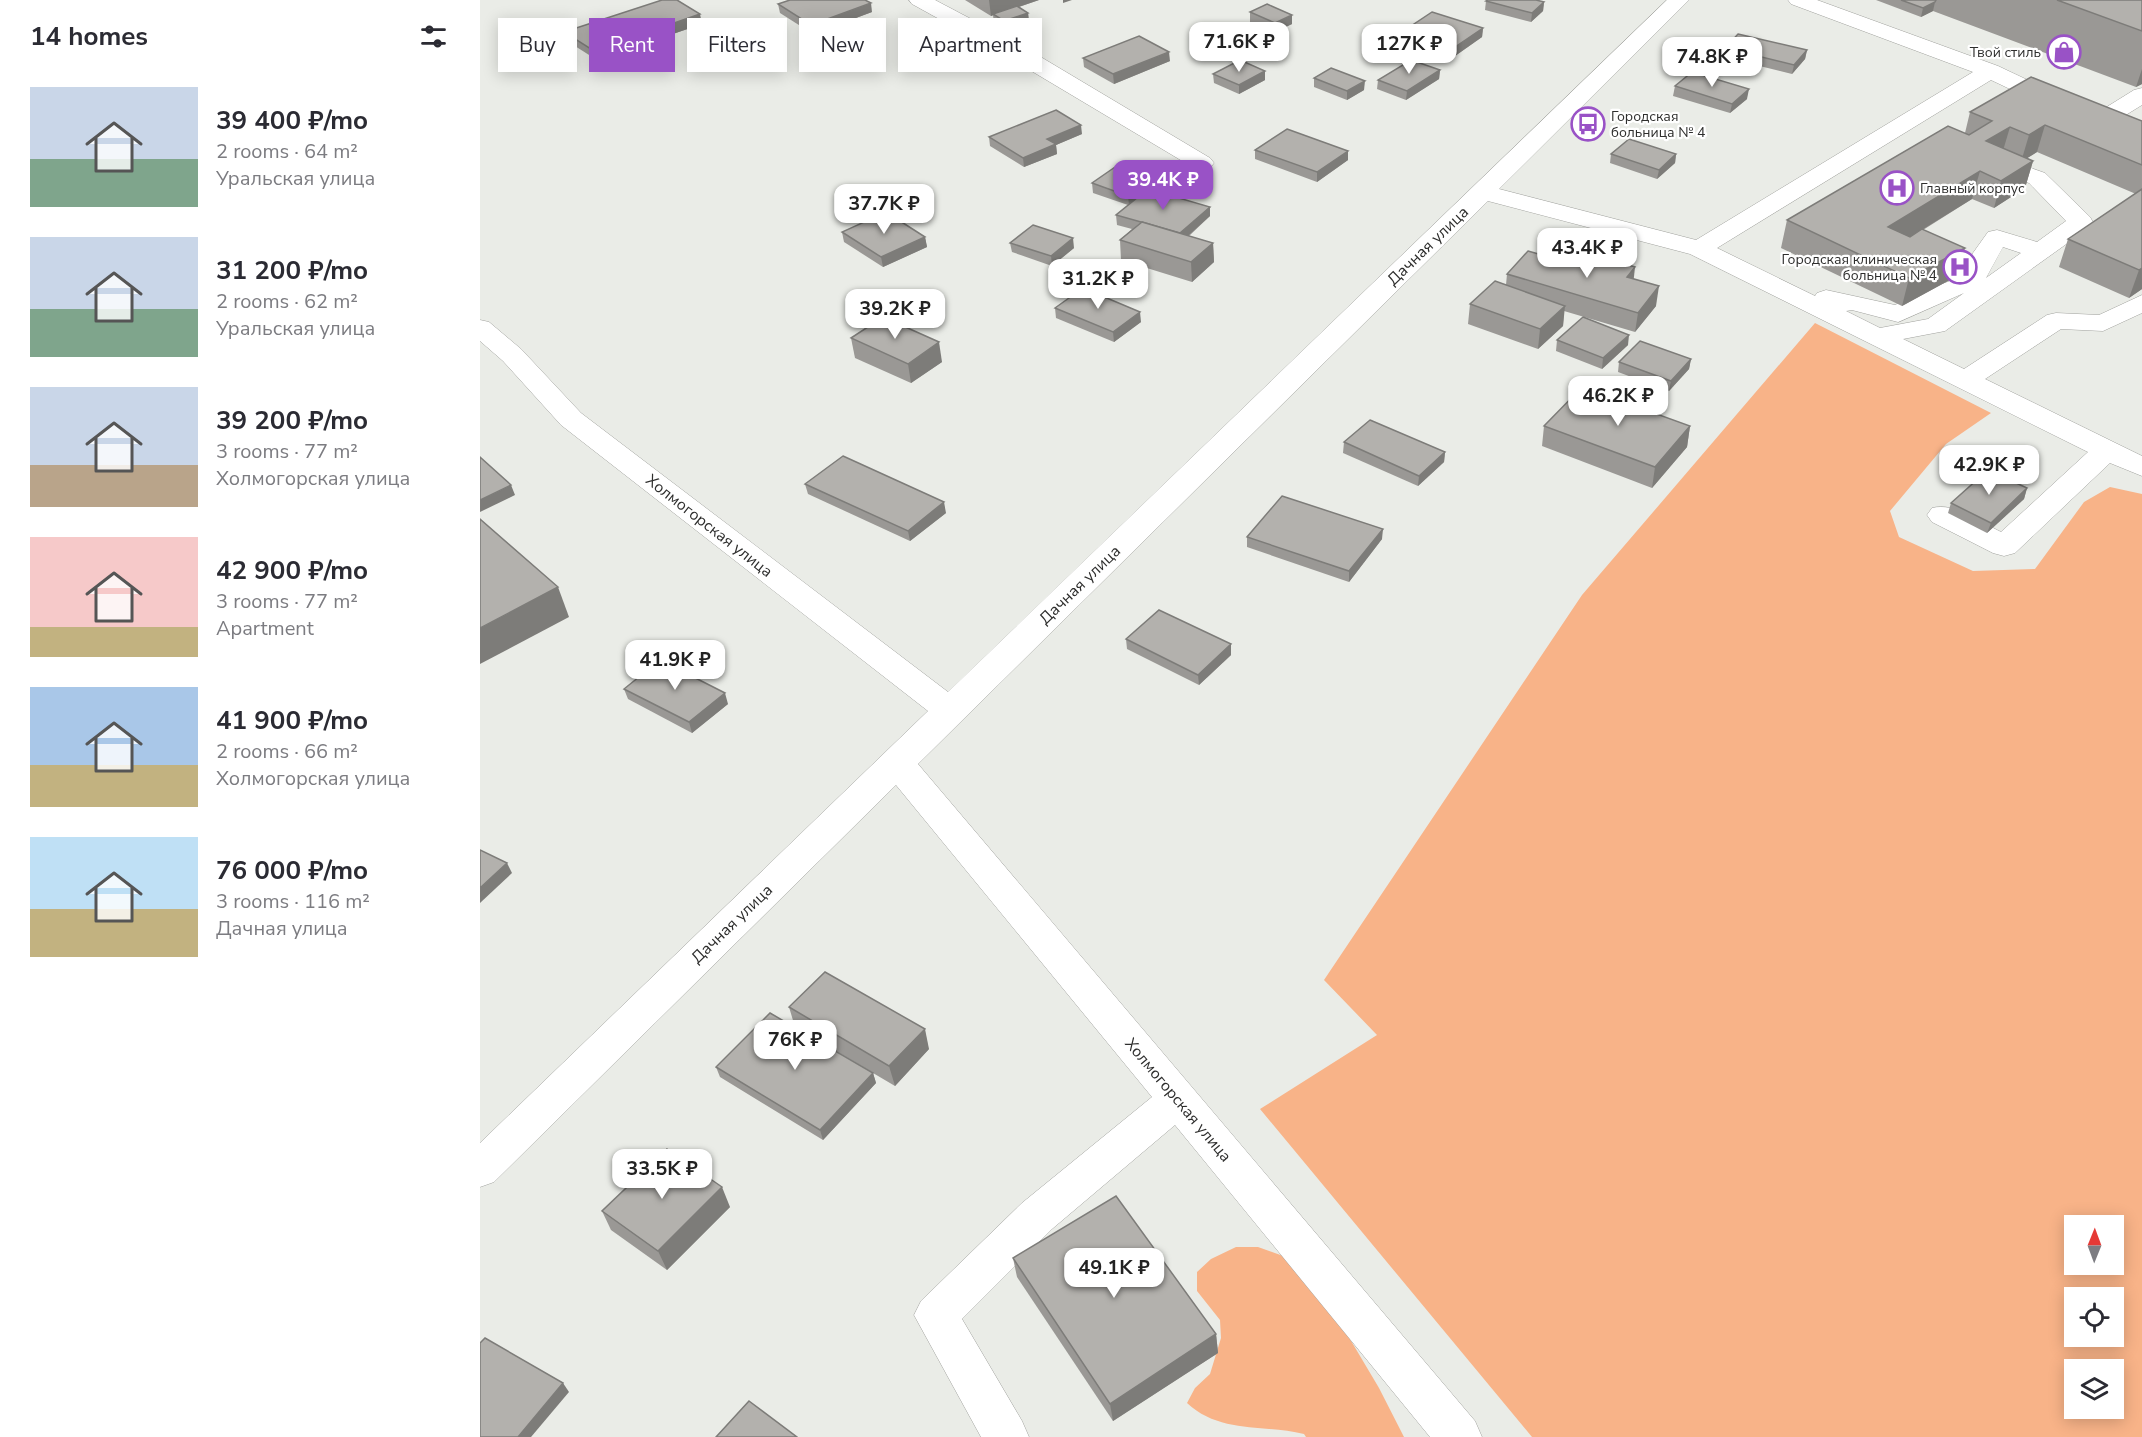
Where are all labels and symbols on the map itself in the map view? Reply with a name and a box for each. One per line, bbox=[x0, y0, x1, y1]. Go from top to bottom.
pin: 71.6K ₽ bbox=[1184, 22, 1294, 73]
pin: 127K ₽ bbox=[1360, 24, 1458, 75]
shop icon: Твой стиль bbox=[2046, 34, 2082, 70]
pin: 74.8K ₽ bbox=[1657, 37, 1767, 88]
place label: Твой стиль bbox=[1970, 43, 2041, 62]
bus stop icon: Городская больница № 4 bbox=[1570, 106, 1606, 142]
place label: Городская больница № 4 bbox=[1611, 107, 1705, 142]
pin: 39.4K ₽ bbox=[1108, 160, 1218, 211]
hospital icon: Главный корпус bbox=[1879, 170, 1915, 206]
place label: Главный корпус bbox=[1920, 179, 2025, 198]
pin: 37.7K ₽ bbox=[829, 184, 939, 235]
street label: Дачная улица bbox=[1382, 202, 1474, 290]
pin: 43.4K ₽ bbox=[1532, 228, 1642, 279]
hospital icon: Городская клиническая больница № 4 bbox=[1942, 249, 1978, 285]
place label: Городская клиническая больница № 4 bbox=[1782, 250, 1937, 285]
pin: 31.2K ₽ bbox=[1043, 259, 1153, 310]
pin: 39.2K ₽ bbox=[840, 289, 950, 340]
pin: 46.2K ₽ bbox=[1563, 376, 1673, 427]
pin: 42.9K ₽ bbox=[1934, 445, 2044, 496]
street label: Холмогорская улица bbox=[641, 469, 777, 583]
street label: Дачная улица bbox=[1034, 541, 1126, 629]
pin: 41.9K ₽ bbox=[620, 640, 730, 691]
street label: Дачная улица bbox=[686, 880, 778, 968]
pin: 76K ₽ bbox=[753, 1020, 837, 1071]
street label: Холмогорская улица bbox=[1120, 1033, 1236, 1167]
pin: 33.5K ₽ bbox=[607, 1149, 717, 1200]
north arrow bbox=[2064, 1215, 2124, 1275]
pin: 49.1K ₽ bbox=[1059, 1248, 1169, 1299]

